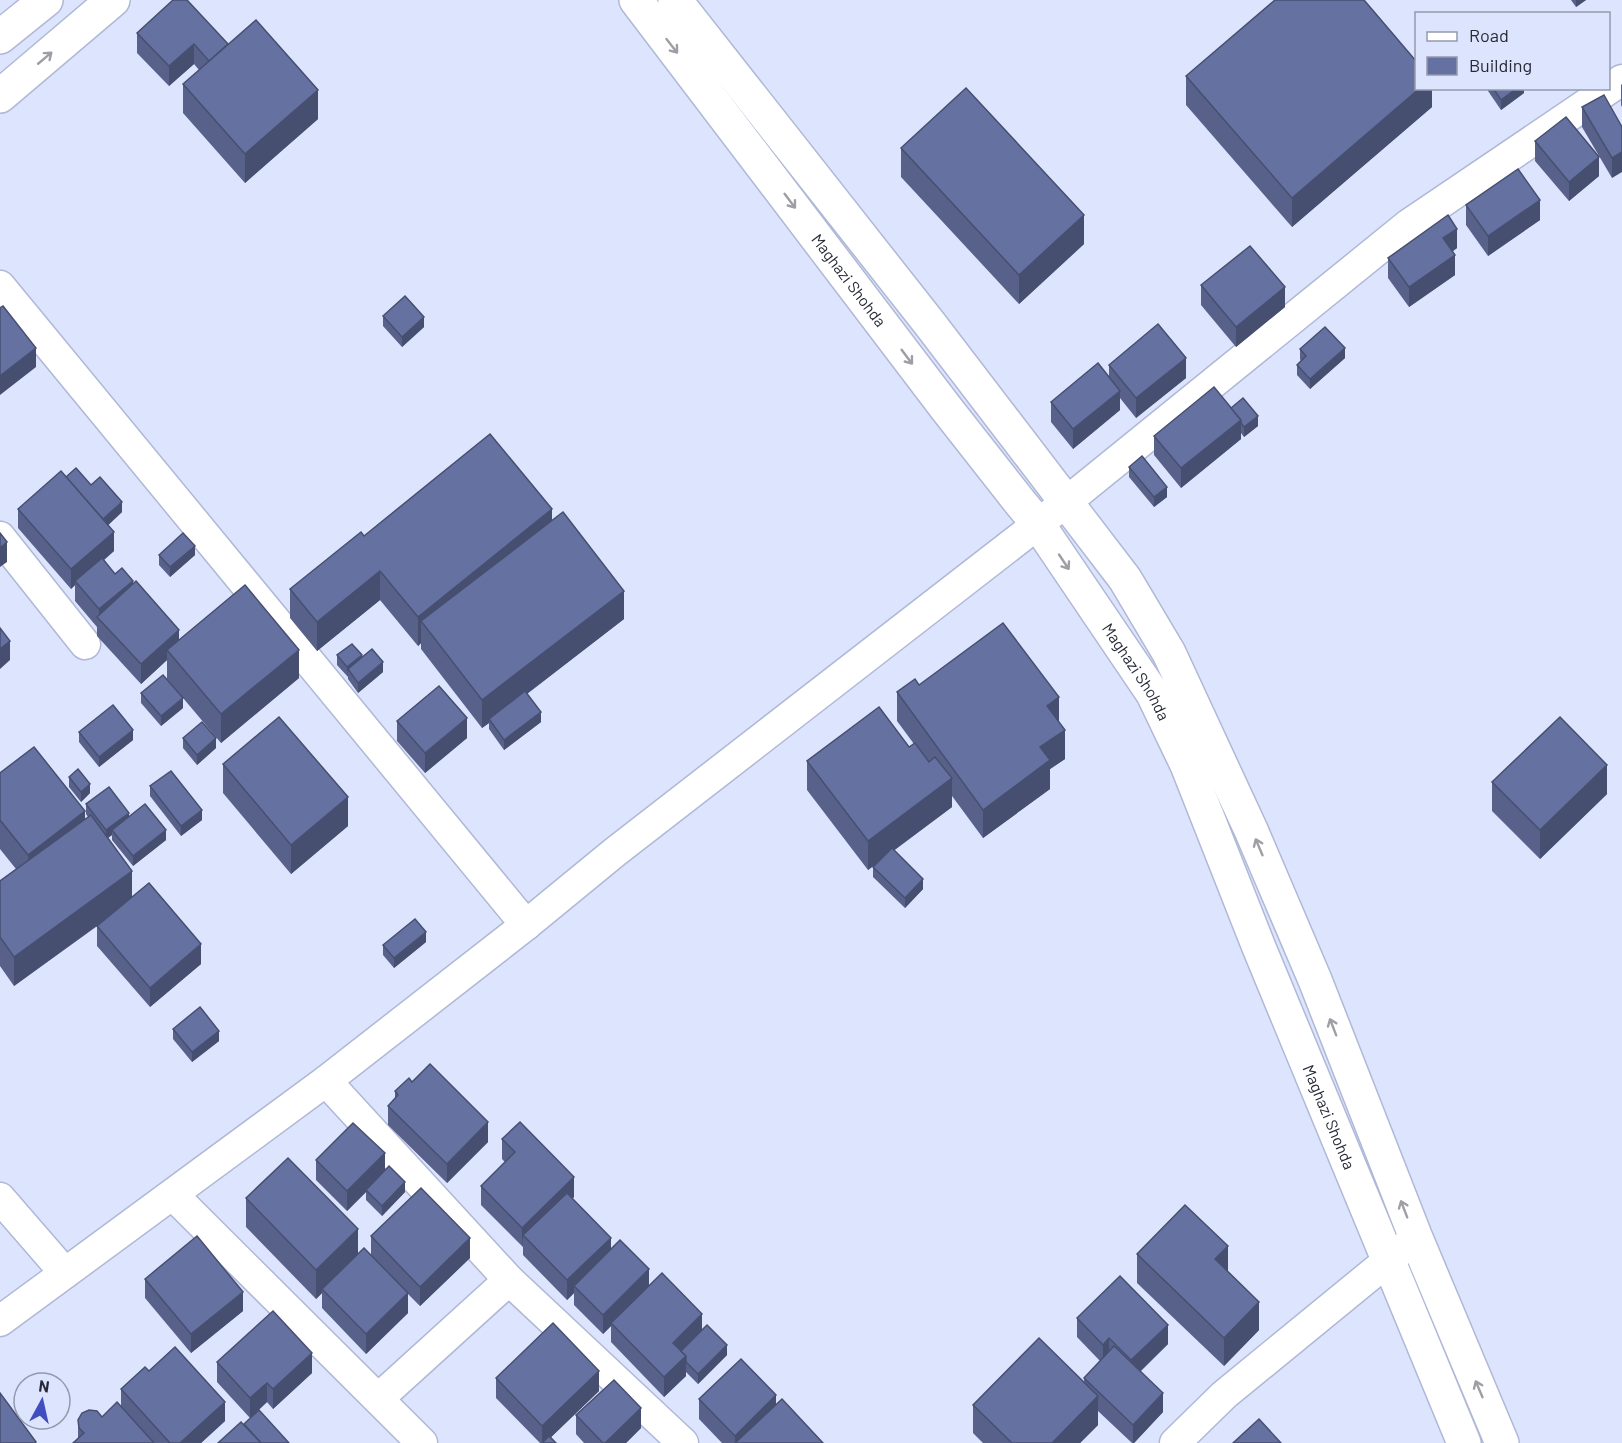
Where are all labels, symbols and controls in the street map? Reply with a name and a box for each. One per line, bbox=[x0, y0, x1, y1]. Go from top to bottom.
legend bbox=[1415, 12, 1610, 90]
text: Road bbox=[1469, 24, 1509, 46]
one-way arrow bbox=[665, 38, 678, 54]
one-way arrow bbox=[37, 51, 52, 65]
text: Building bbox=[1469, 54, 1532, 76]
one-way arrow bbox=[784, 193, 796, 209]
street label: Maghazi Shohda bbox=[808, 230, 891, 330]
one-way arrow bbox=[901, 348, 914, 364]
one-way arrow bbox=[1058, 553, 1070, 569]
street label: Maghazi Shohda bbox=[1099, 619, 1174, 723]
one-way arrow bbox=[1253, 839, 1264, 857]
one-way arrow bbox=[1327, 1019, 1338, 1037]
street label: Maghazi Shohda bbox=[1299, 1062, 1360, 1172]
one-way arrow bbox=[1398, 1200, 1409, 1219]
north arrow bbox=[12, 1371, 72, 1431]
text: N bbox=[38, 1376, 51, 1396]
one-way arrow bbox=[1473, 1380, 1484, 1399]

